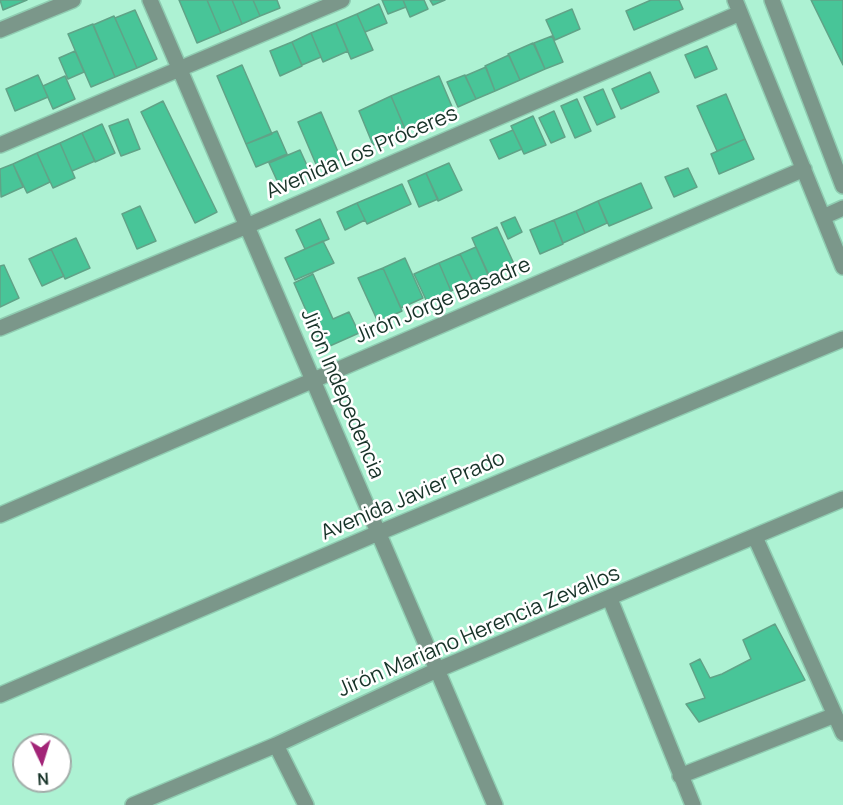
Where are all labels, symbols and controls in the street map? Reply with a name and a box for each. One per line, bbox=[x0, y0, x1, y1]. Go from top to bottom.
street label: Avenida Los Próceres bbox=[263, 101, 461, 205]
street label: Jirón Jorge Basadre bbox=[351, 253, 535, 349]
street label: Jirón Indepedencia bbox=[295, 305, 389, 483]
street label: Avenida Javier Prado bbox=[317, 446, 509, 546]
street label: Jirón Mariano Herencia Zevallos bbox=[334, 561, 624, 703]
north arrow bbox=[12, 733, 72, 793]
text: N bbox=[37, 768, 50, 790]

